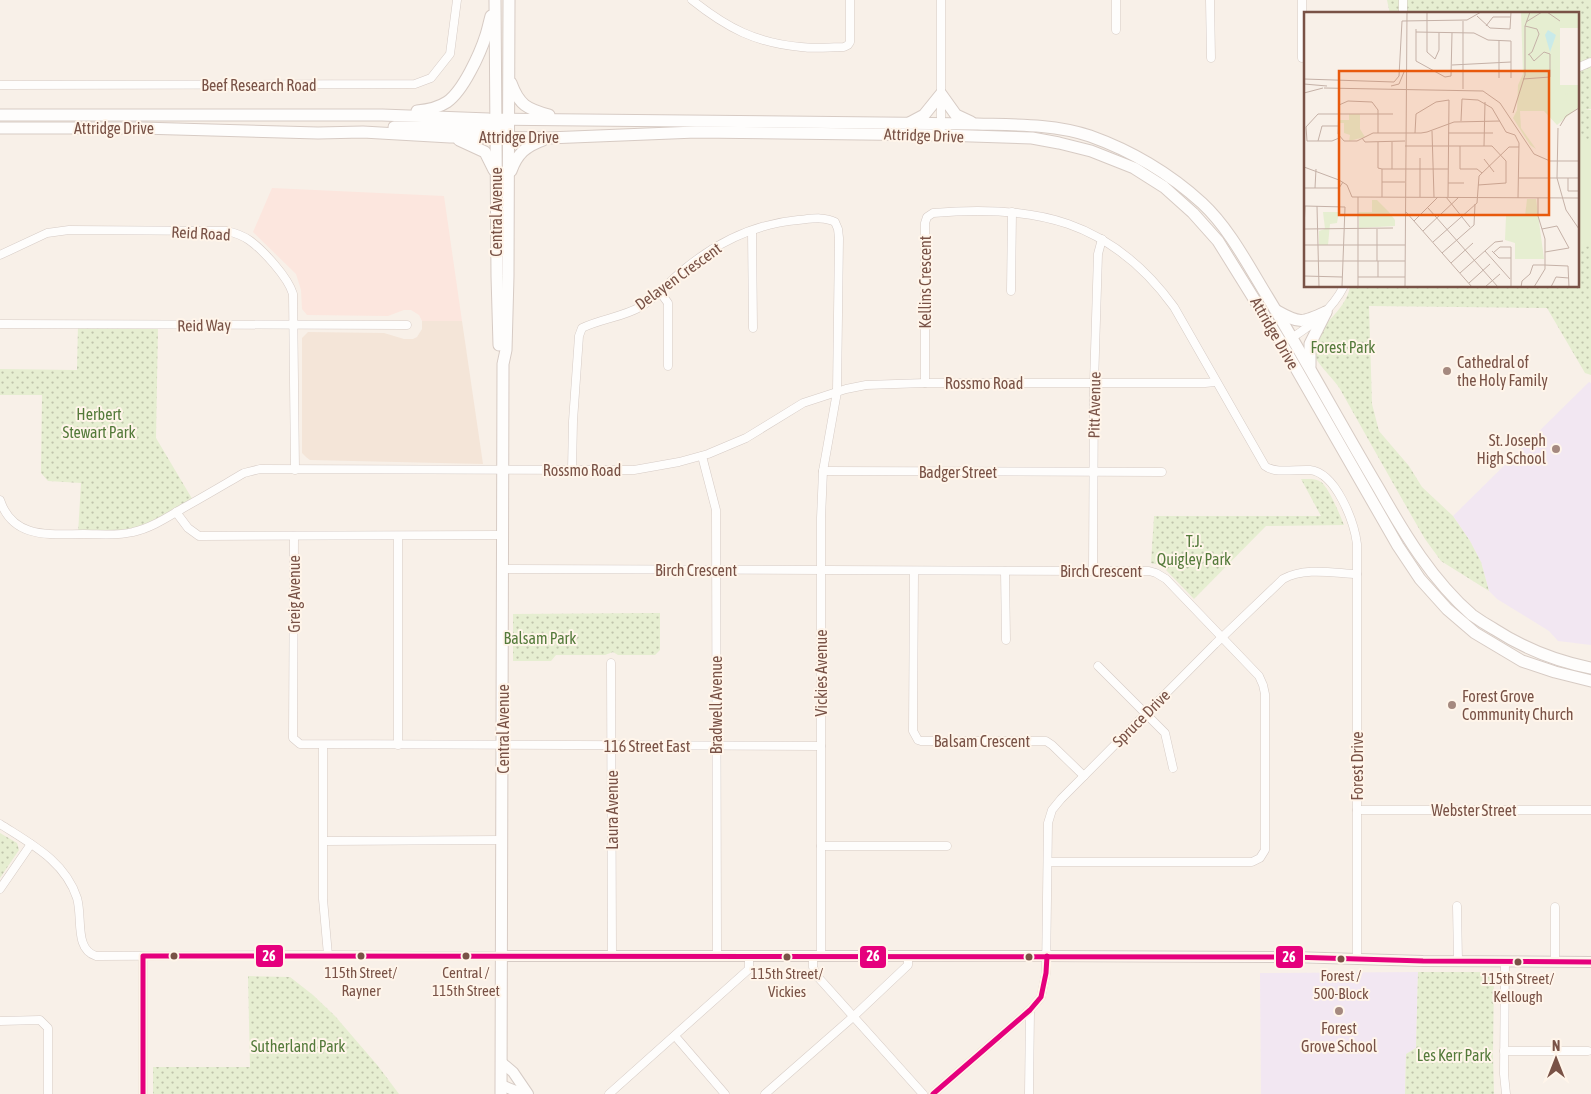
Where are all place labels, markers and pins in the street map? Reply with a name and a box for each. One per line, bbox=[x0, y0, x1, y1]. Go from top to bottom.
place label: Cathedral of the Holy Family bbox=[1457, 353, 1548, 390]
marker: Cathedral of the Holy Family bbox=[1441, 365, 1453, 377]
place label: St. Joseph High School bbox=[1477, 431, 1547, 468]
marker: St. Joseph High School bbox=[1550, 443, 1562, 455]
place label: Forest Grove Community Church bbox=[1462, 687, 1573, 724]
marker: Forest Grove Community Church bbox=[1446, 699, 1458, 711]
unlabelled marker bbox=[169, 951, 179, 961]
marker: 115th Street/ Rayner bbox=[356, 951, 366, 961]
marker: Central / 115th Street bbox=[461, 951, 471, 961]
marker: 115th Street/ Vickies bbox=[782, 952, 792, 962]
unlabelled marker bbox=[1024, 952, 1034, 962]
marker: Forest / 500-Block bbox=[1336, 954, 1346, 964]
marker: 115th Street/ Kellough bbox=[1513, 957, 1523, 967]
place label: 115th Street/ Rayner bbox=[325, 964, 397, 999]
place label: Central / 115th Street bbox=[432, 964, 500, 999]
place label: 115th Street/ Vickies bbox=[751, 965, 823, 1000]
place label: Forest / 500-Block bbox=[1313, 967, 1369, 1002]
place label: 115th Street/ Kellough bbox=[1482, 970, 1554, 1005]
marker: Forest Grove School bbox=[1333, 1005, 1345, 1017]
place label: Forest Grove School bbox=[1301, 1019, 1378, 1055]

